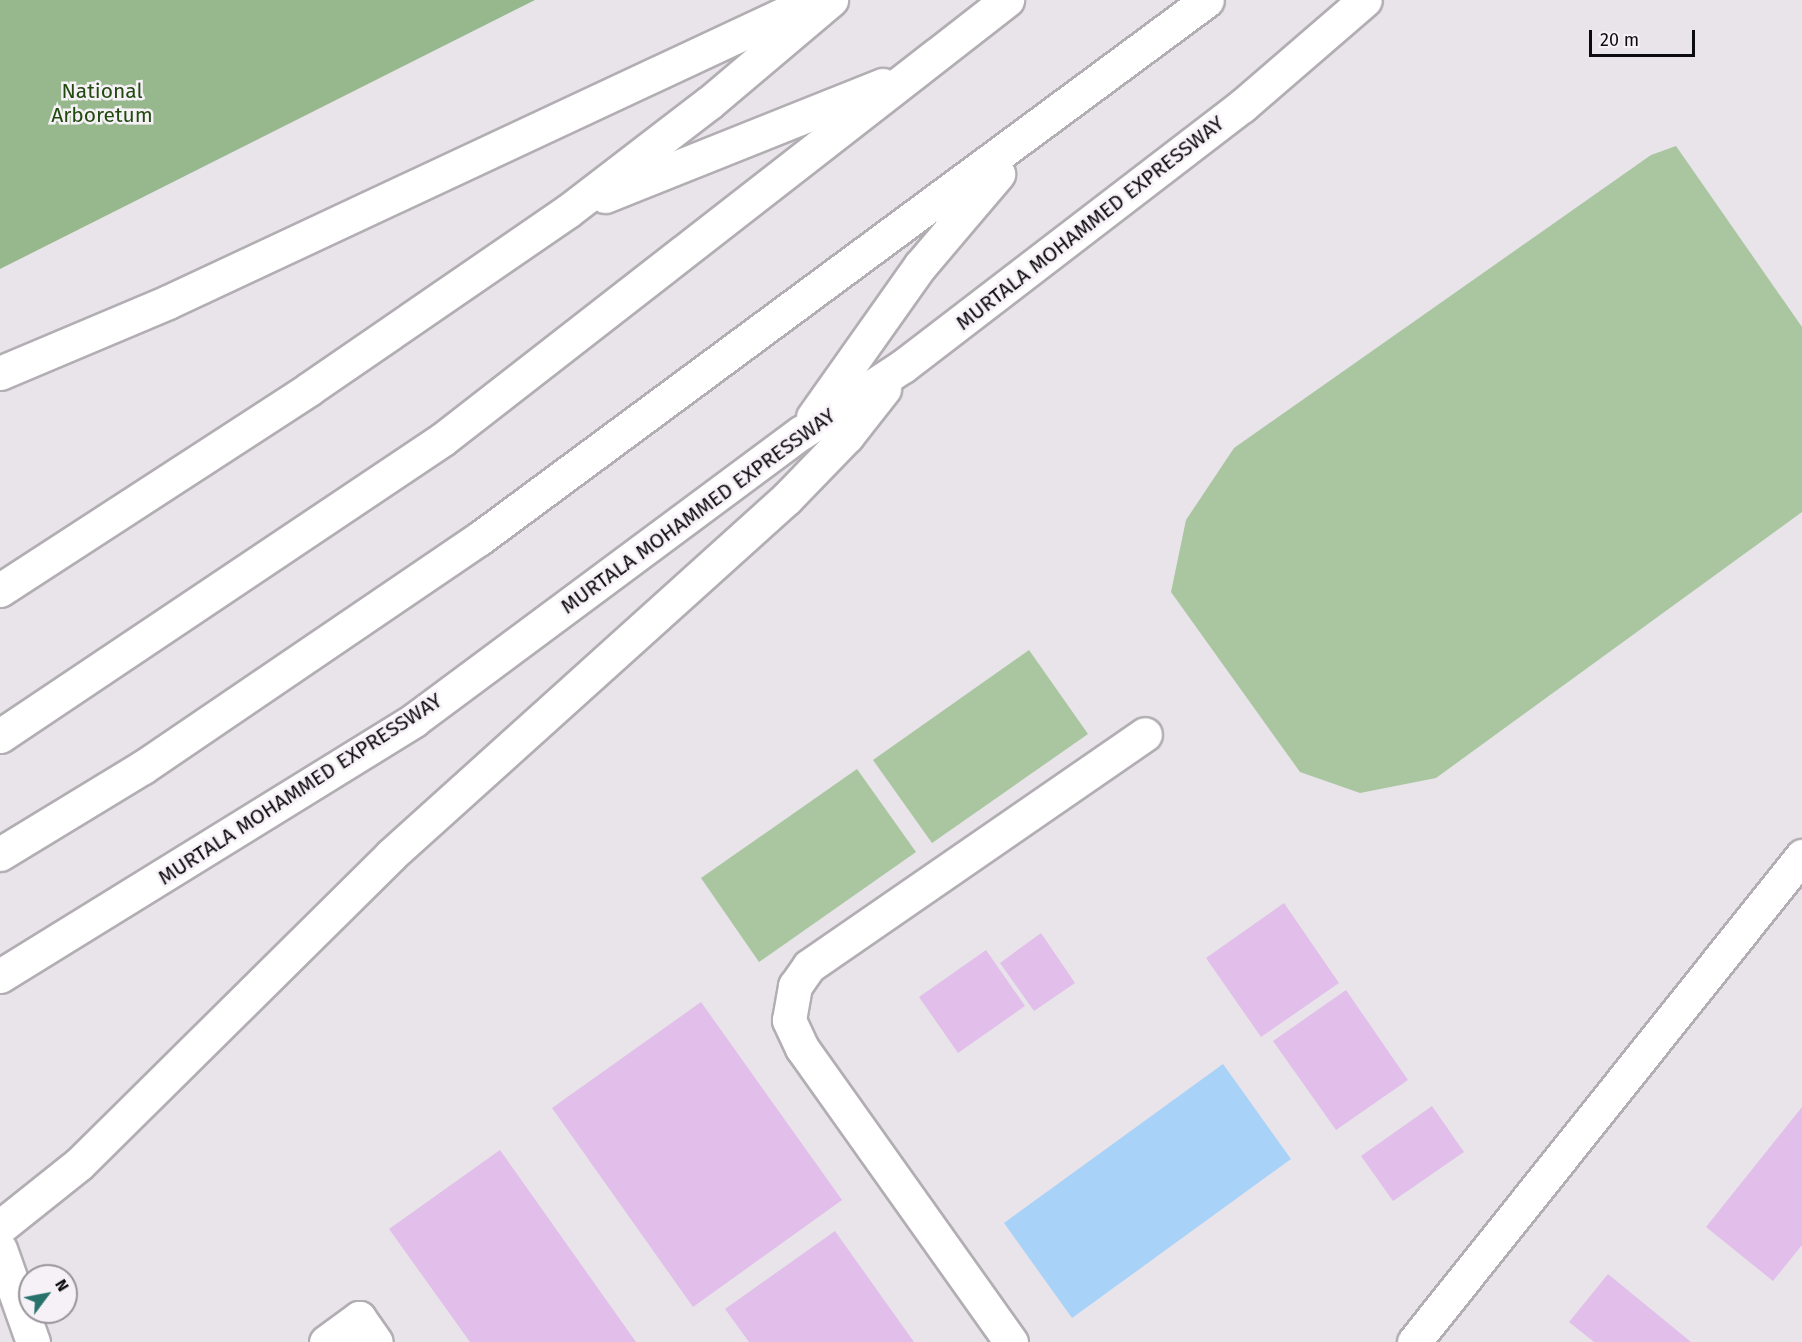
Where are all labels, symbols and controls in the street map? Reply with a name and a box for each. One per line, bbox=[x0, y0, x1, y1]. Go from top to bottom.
scale bar bbox=[1592, 18, 1698, 56]
text: 20 m bbox=[1600, 29, 1639, 51]
park label: National Arboretum bbox=[51, 78, 153, 128]
street label: MURTALA MOHAMMED EXPRESSWAY bbox=[951, 110, 1229, 336]
street label: MURTALA MOHAMMED EXPRESSWAY bbox=[556, 403, 840, 619]
street label: MURTALA MOHAMMED EXPRESSWAY bbox=[153, 688, 447, 890]
north arrow bbox=[18, 1264, 78, 1324]
text: N bbox=[51, 1276, 73, 1295]

